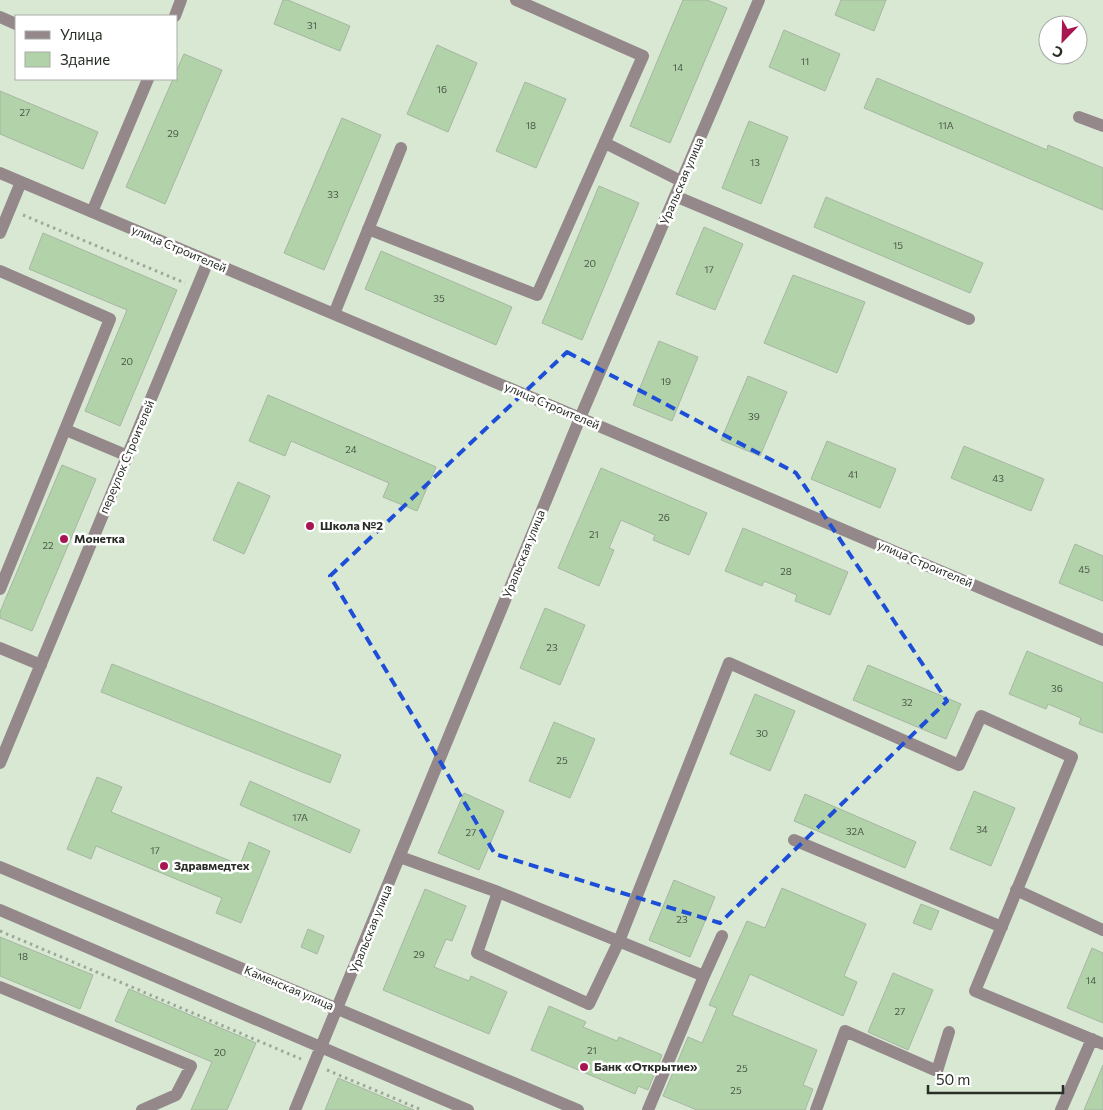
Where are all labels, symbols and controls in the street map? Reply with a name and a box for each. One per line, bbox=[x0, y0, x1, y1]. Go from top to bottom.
legend bbox=[15, 15, 178, 80]
north arrow bbox=[1038, 15, 1088, 65]
house number: 31 bbox=[307, 19, 317, 31]
text: Улица bbox=[60, 25, 102, 43]
text: С bbox=[1050, 43, 1065, 62]
text: Здание bbox=[60, 50, 110, 68]
house number: 11 bbox=[801, 55, 809, 67]
house number: 14 bbox=[673, 61, 683, 73]
house number: 16 bbox=[437, 83, 447, 95]
house number: 27 bbox=[20, 106, 30, 118]
house number: 18 bbox=[526, 119, 536, 131]
house number: 11А bbox=[938, 119, 954, 131]
house number: 29 bbox=[167, 127, 179, 139]
street label: Уральская улица bbox=[656, 135, 706, 226]
house number: 13 bbox=[750, 156, 760, 168]
house number: 33 bbox=[327, 188, 339, 200]
street label: улица Строителей bbox=[130, 222, 229, 274]
house number: 15 bbox=[893, 239, 903, 251]
house number: 20 bbox=[584, 257, 596, 269]
house number: 17 bbox=[704, 263, 714, 275]
house number: 35 bbox=[433, 292, 445, 304]
house number: 20 bbox=[121, 355, 133, 367]
house number: 19 bbox=[661, 375, 671, 387]
street label: улица Строителей bbox=[503, 379, 602, 431]
street label: переулок Строителей bbox=[96, 398, 156, 515]
house number: 39 bbox=[748, 410, 760, 422]
house number: 24 bbox=[345, 443, 357, 455]
house number: 41 bbox=[848, 468, 858, 480]
house number: 43 bbox=[992, 472, 1004, 484]
street label: Уральская улица bbox=[499, 508, 547, 600]
house number: 26 bbox=[658, 511, 670, 523]
place label: Школа №2 bbox=[320, 518, 383, 532]
marker: Школа №2 bbox=[304, 520, 316, 532]
house number: 21 bbox=[589, 528, 599, 540]
place label: Монетка bbox=[74, 531, 125, 545]
marker: Монетка bbox=[58, 533, 70, 545]
street label: улица Строителей bbox=[876, 537, 975, 589]
house number: 22 bbox=[42, 539, 54, 551]
house number: 45 bbox=[1078, 563, 1090, 575]
house number: 28 bbox=[780, 565, 792, 577]
house number: 23 bbox=[546, 641, 558, 653]
house number: 36 bbox=[1051, 682, 1063, 694]
house number: 32 bbox=[901, 696, 913, 708]
house number: 30 bbox=[756, 727, 768, 739]
house number: 25 bbox=[556, 754, 568, 766]
house number: 17А bbox=[292, 811, 308, 823]
house number: 34 bbox=[976, 823, 988, 835]
house number: 32А bbox=[846, 825, 864, 837]
house number: 27 bbox=[466, 826, 476, 838]
house number: 17 bbox=[150, 844, 160, 856]
place label: Здравмедтех bbox=[174, 858, 250, 872]
marker: Здравмедтех bbox=[158, 860, 170, 872]
street label: Уральская улица bbox=[346, 883, 394, 975]
house number: 23 bbox=[676, 913, 688, 925]
house number: 29 bbox=[413, 948, 425, 960]
house number: 18 bbox=[18, 950, 28, 962]
street label: Каменская улица bbox=[242, 962, 336, 1012]
house number: 14 bbox=[1086, 974, 1096, 986]
house number: 27 bbox=[895, 1005, 905, 1017]
house number: 21 bbox=[587, 1044, 597, 1056]
house number: 20 bbox=[214, 1046, 226, 1058]
place label: Банк «Открытие» bbox=[594, 1059, 698, 1073]
marker: Банк «Открытие» bbox=[578, 1061, 590, 1073]
house number: 25 bbox=[736, 1062, 748, 1074]
scale bar bbox=[928, 1062, 1063, 1094]
text: 50 m bbox=[936, 1070, 970, 1088]
house number: 25 bbox=[730, 1084, 742, 1096]

